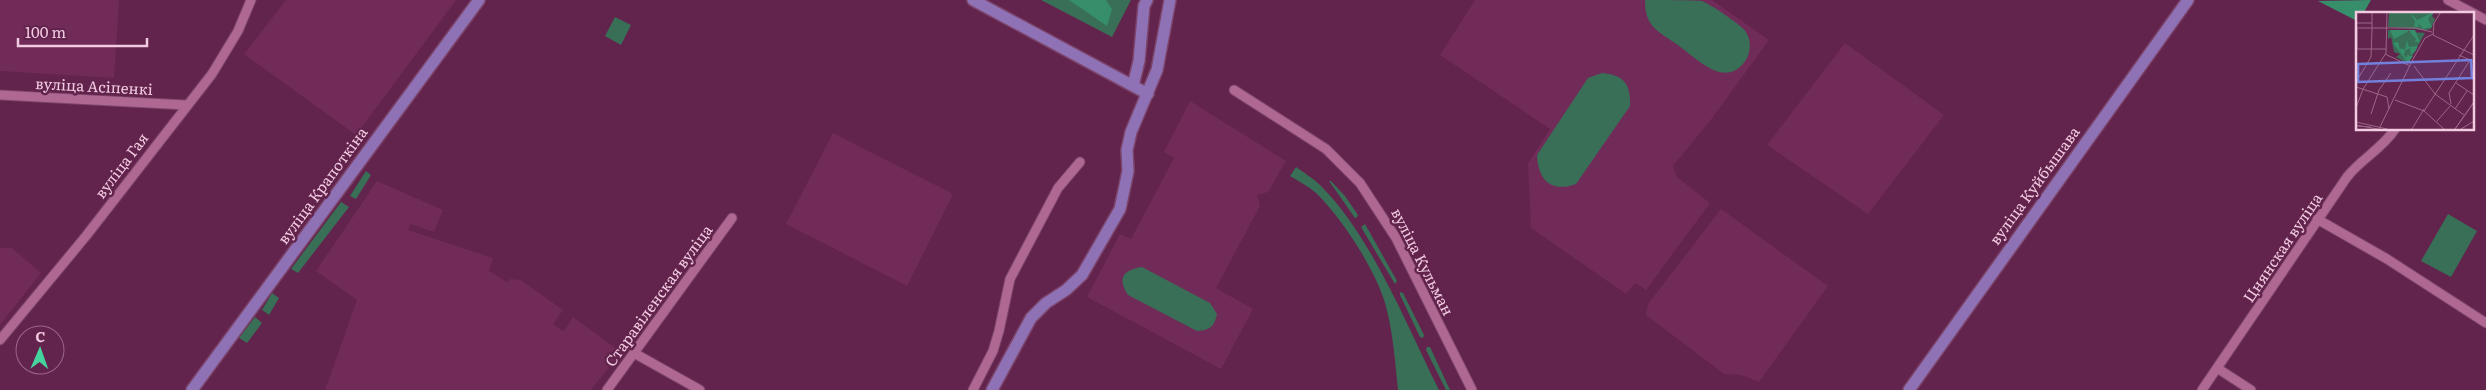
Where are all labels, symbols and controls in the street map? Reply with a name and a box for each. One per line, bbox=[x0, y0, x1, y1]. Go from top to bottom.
inset map bbox=[2356, 12, 2474, 130]
scale bar bbox=[18, 15, 146, 47]
text: 100 m bbox=[25, 20, 66, 43]
street label: вуліца Асіпенкі bbox=[35, 71, 153, 100]
street label: вуліца Куйбышава bbox=[1983, 120, 2085, 249]
street label: вуліца Крапоткіна bbox=[271, 121, 373, 249]
street label: вуліца Гая bbox=[88, 127, 153, 203]
street label: Цнянская вуліца bbox=[2236, 187, 2328, 307]
street label: вуліца Кульман bbox=[1386, 203, 1460, 319]
street label: Старавіленская вуліца bbox=[598, 219, 718, 371]
north arrow bbox=[15, 325, 65, 375]
text: С bbox=[35, 326, 46, 346]

